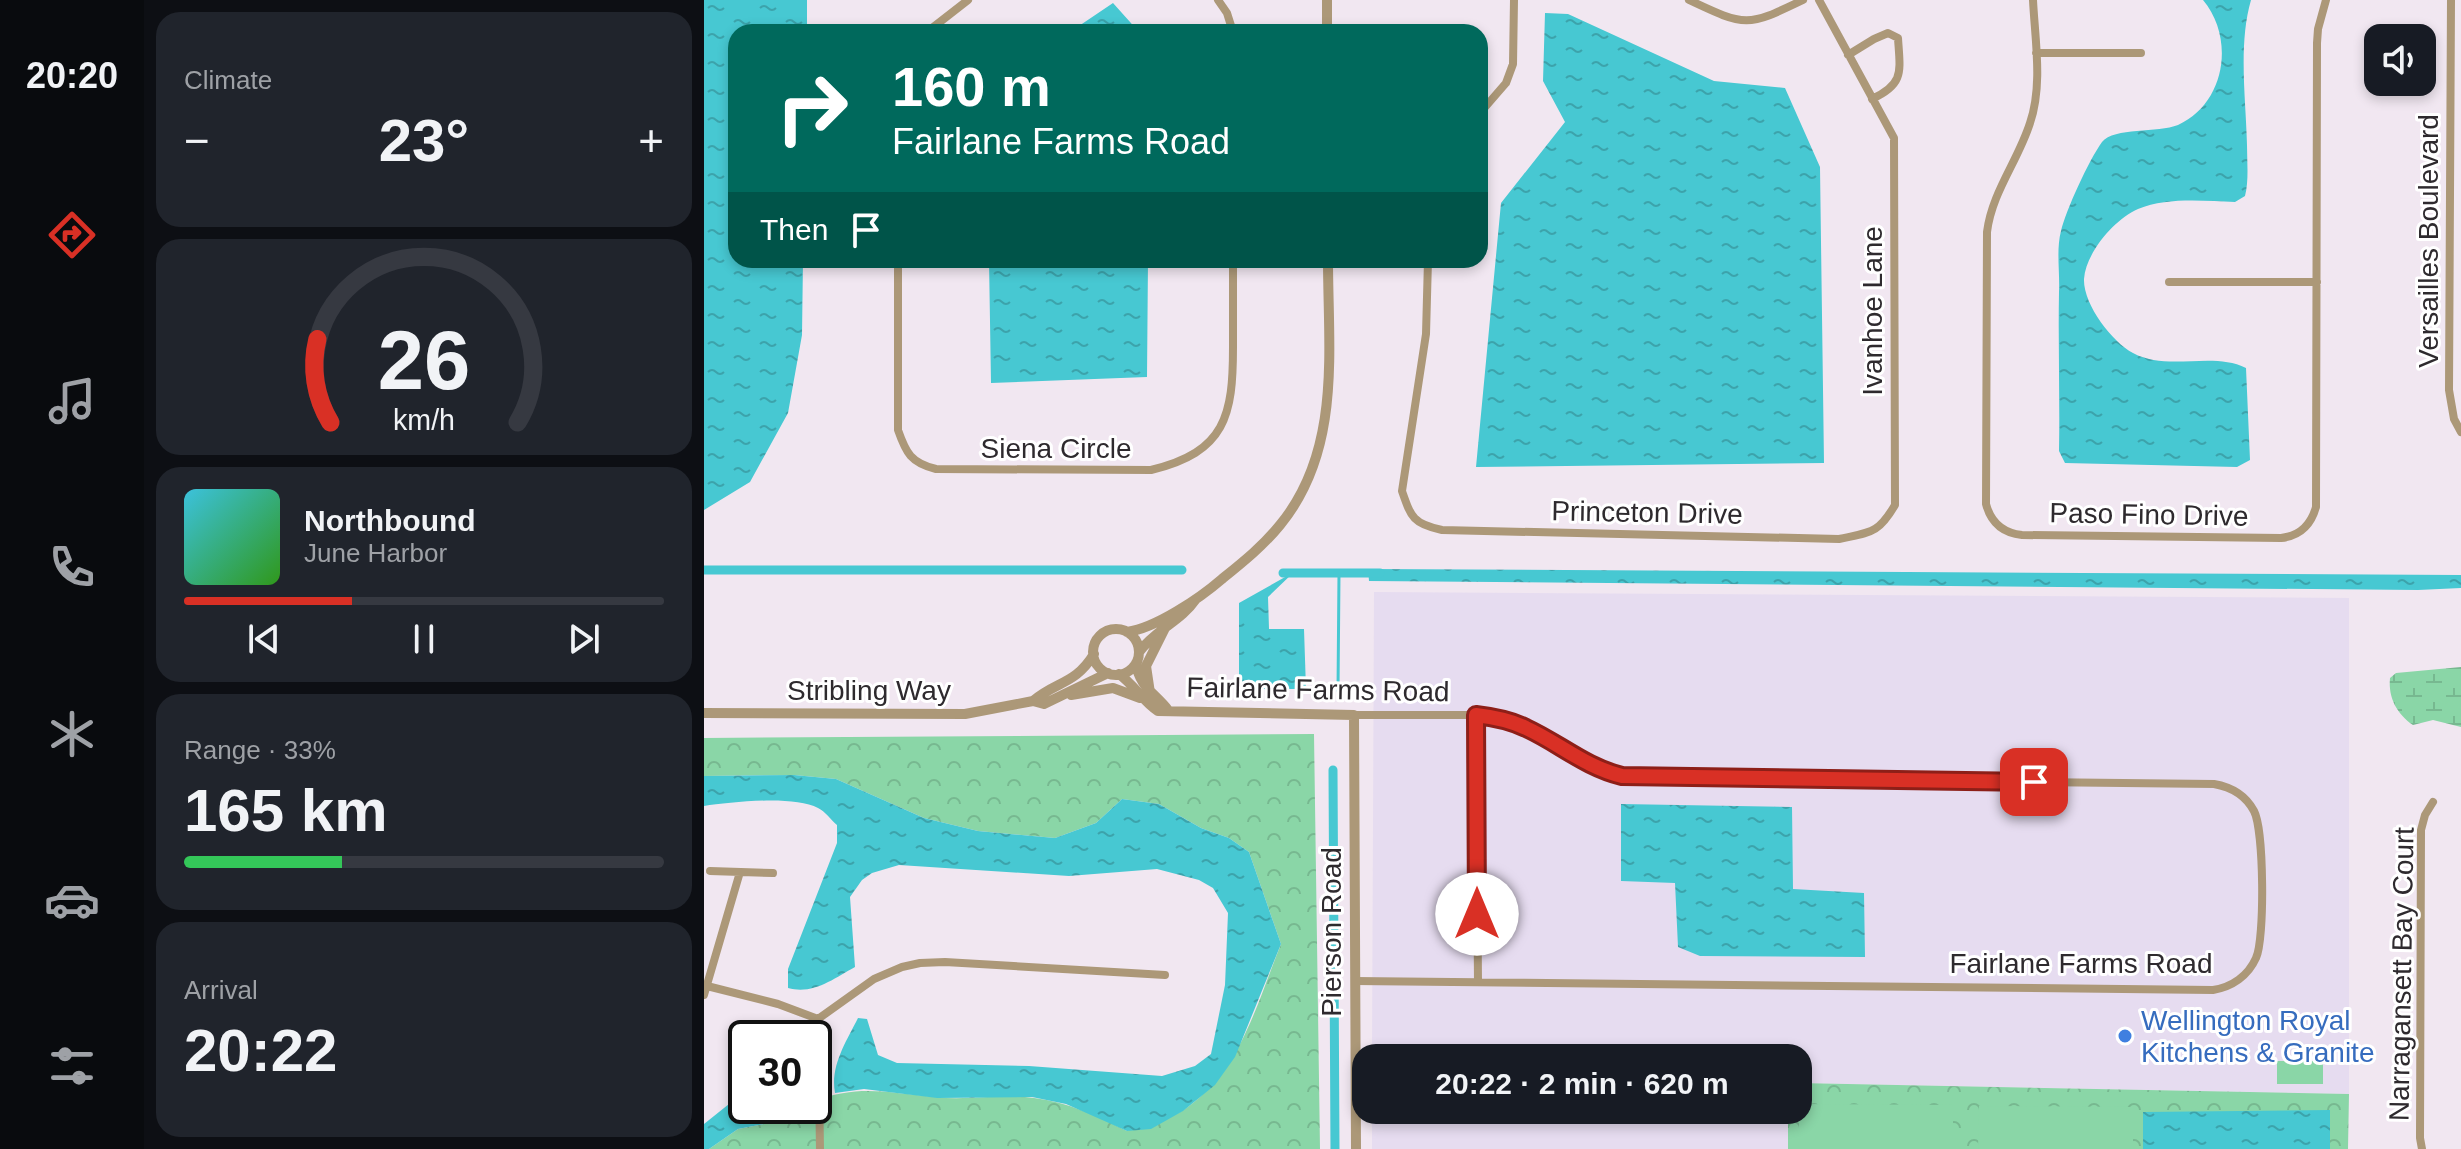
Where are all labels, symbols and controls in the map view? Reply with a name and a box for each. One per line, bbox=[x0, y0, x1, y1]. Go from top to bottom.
map controls bbox=[2364, 24, 2436, 96]
button: sound bbox=[2364, 24, 2436, 96]
text: 20:20 bbox=[26, 55, 118, 96]
text: 160 m bbox=[892, 55, 1051, 118]
icon: right bbox=[760, 56, 864, 160]
text: Climate bbox=[184, 65, 272, 95]
text: 23° bbox=[379, 107, 469, 174]
street label: Versailles Boulevard bbox=[2413, 114, 2444, 368]
text: − bbox=[184, 116, 210, 165]
text: + bbox=[638, 116, 664, 165]
text: Fairlane Farms Road bbox=[892, 121, 1230, 162]
icon: directions bbox=[44, 207, 100, 263]
icon: arrive bbox=[844, 208, 888, 252]
text: Then bbox=[760, 213, 828, 246]
street label: Ivanhoe Lane bbox=[1857, 226, 1888, 396]
text: 26 bbox=[378, 314, 470, 407]
icon: music bbox=[44, 373, 100, 429]
text: km/h bbox=[393, 404, 455, 436]
street label: Siena Circle bbox=[981, 433, 1131, 464]
street label: Princeton Drive bbox=[1551, 495, 1743, 530]
street label: Paso Fino Drive bbox=[2049, 497, 2249, 532]
text: Northbound bbox=[304, 504, 476, 537]
text: June Harbor bbox=[304, 538, 447, 568]
icon: phone bbox=[44, 539, 100, 595]
icon: previous bbox=[242, 617, 286, 661]
icon: pause bbox=[402, 617, 446, 661]
icon: next bbox=[562, 617, 606, 661]
street label: Fairlane Farms Road bbox=[1186, 672, 1450, 707]
street label: Stribling Way bbox=[787, 675, 951, 706]
icon: climate bbox=[44, 706, 100, 762]
text: Range · 33% bbox=[184, 735, 336, 765]
pin bbox=[2000, 748, 2068, 816]
icon: arrive bbox=[2012, 760, 2056, 804]
text: 165 km bbox=[184, 777, 388, 844]
street label: Narragansett Bay Court bbox=[2383, 826, 2420, 1121]
street label: Pierson Road bbox=[1316, 847, 1347, 1017]
icon: car bbox=[44, 872, 100, 928]
position arrow bbox=[1435, 872, 1519, 956]
street label: Fairlane Farms Road bbox=[1950, 948, 2212, 979]
text: Arrival bbox=[184, 975, 258, 1005]
place label: Wellington Royal Kitchens & Granite bbox=[2141, 1005, 2374, 1068]
text: 20:22 bbox=[184, 1017, 337, 1084]
speed limit sign: 30 bbox=[728, 1020, 832, 1124]
marker: Wellington Royal Kitchens & Granite bbox=[2116, 1027, 2134, 1045]
icon: filters bbox=[44, 1038, 100, 1094]
text: 20:22 · 2 min · 620 m bbox=[1435, 1067, 1729, 1100]

